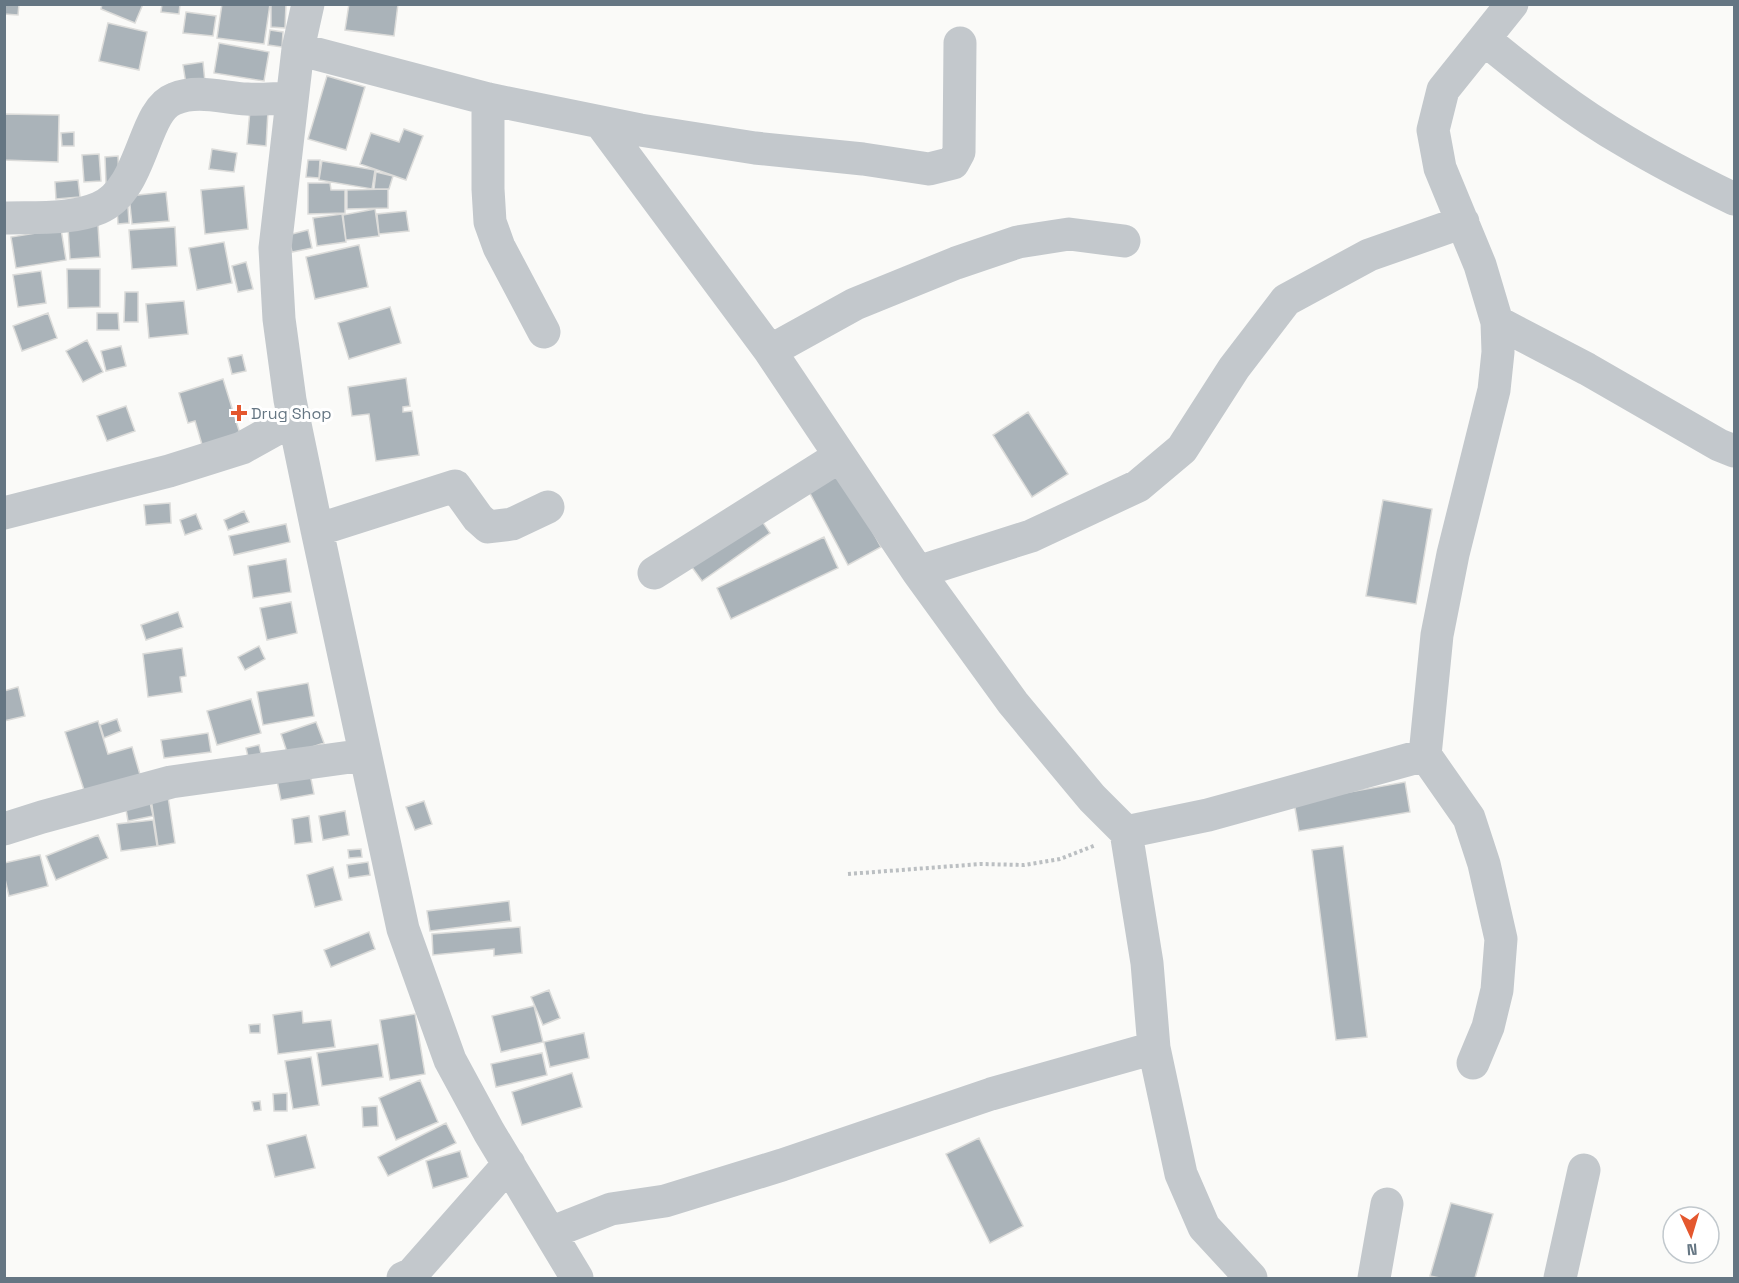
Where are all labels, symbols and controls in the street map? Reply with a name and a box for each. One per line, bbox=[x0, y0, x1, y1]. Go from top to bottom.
place label: Drug Shop bbox=[251, 403, 332, 424]
marker: Drug Shop bbox=[232, 406, 246, 420]
north arrow bbox=[1661, 1205, 1721, 1265]
text: N bbox=[1686, 1239, 1698, 1260]

